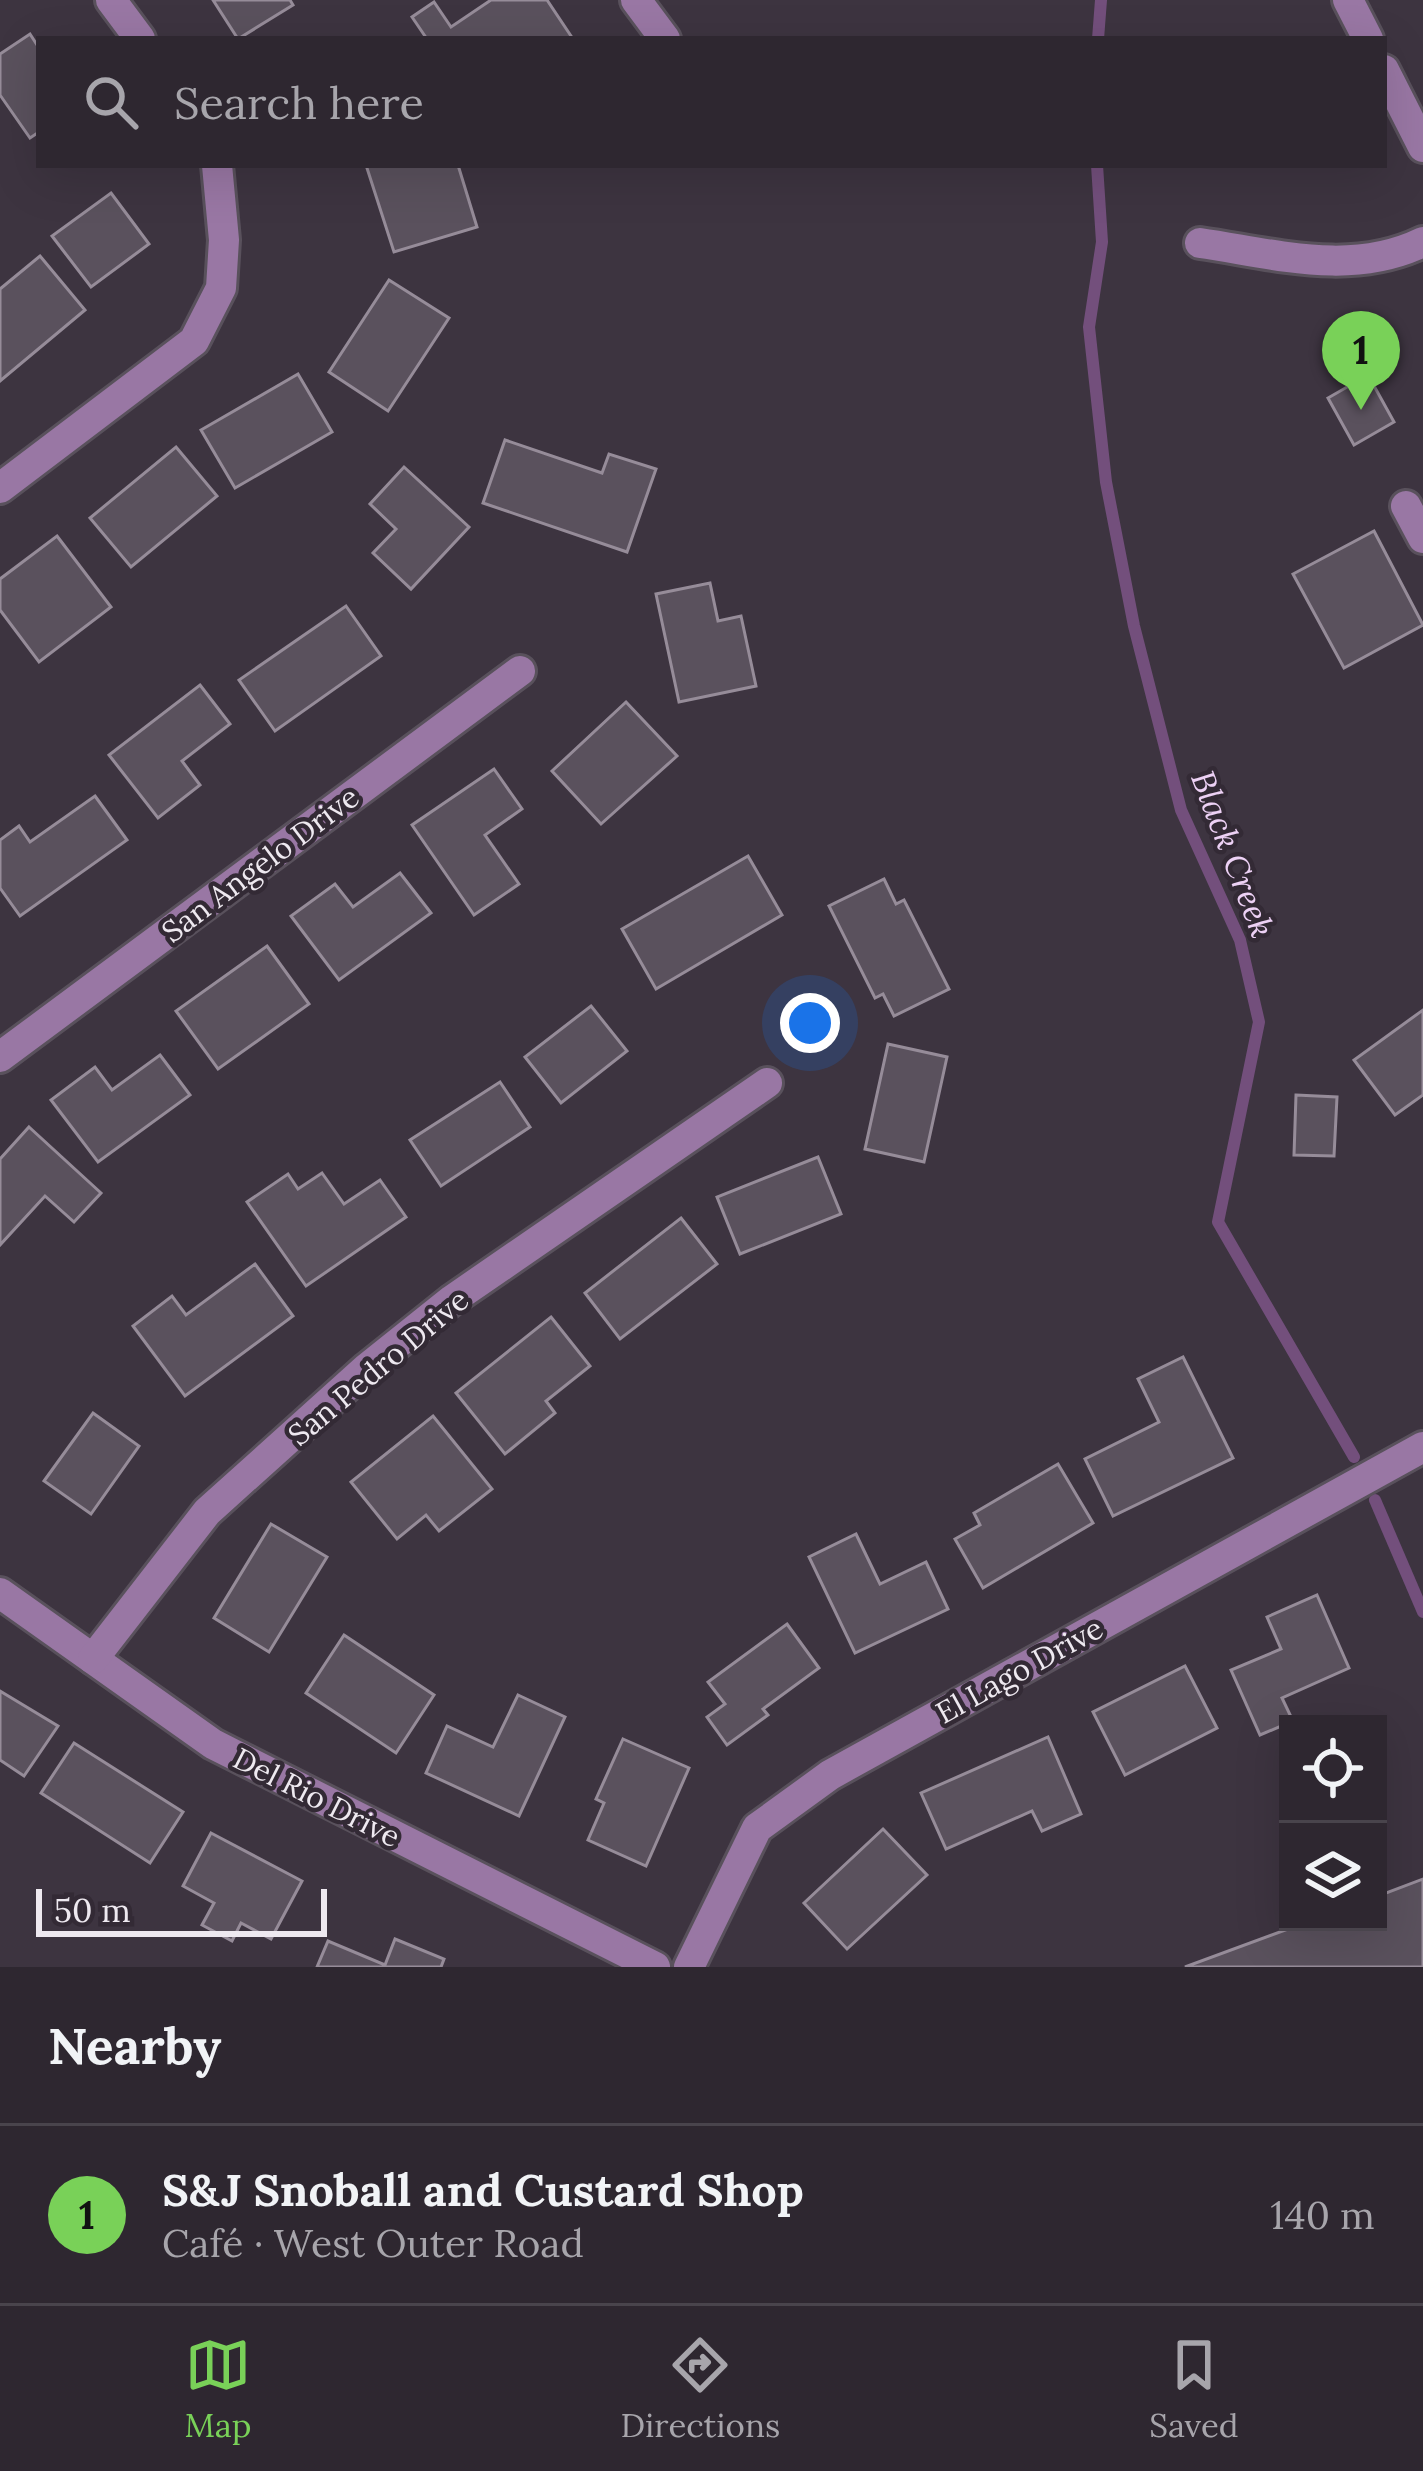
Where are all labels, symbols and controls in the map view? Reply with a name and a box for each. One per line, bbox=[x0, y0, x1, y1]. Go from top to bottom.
search box bbox=[36, 36, 1387, 168]
icon: search bbox=[78, 69, 144, 135]
text: Search here bbox=[174, 74, 424, 131]
pin: 1 bbox=[1322, 311, 1400, 410]
water label: Black Creek bbox=[1182, 765, 1284, 943]
street label: San Angelo Drive bbox=[154, 778, 367, 951]
your location bbox=[780, 993, 840, 1053]
street label: San Pedro Drive bbox=[280, 1281, 476, 1453]
street label: El Lago Drive bbox=[929, 1609, 1110, 1732]
map controls bbox=[1279, 1715, 1387, 1931]
button: locate bbox=[1279, 1715, 1387, 1823]
street label: Del Rio Drive bbox=[227, 1739, 407, 1855]
button: layers bbox=[1279, 1823, 1387, 1931]
scale bar bbox=[36, 1883, 327, 1936]
text: 50 m bbox=[54, 1889, 131, 1931]
text: Nearby bbox=[48, 2013, 221, 2078]
text: S&J Snoball and Custard Shop bbox=[162, 2161, 804, 2218]
text: 1 bbox=[79, 2190, 95, 2240]
text: 140 m bbox=[1270, 2190, 1375, 2240]
text: Café · West Outer Road bbox=[162, 2218, 584, 2268]
tab: Map bbox=[184, 2332, 252, 2446]
tab: Directions bbox=[621, 2332, 780, 2446]
tab: Saved bbox=[1149, 2332, 1238, 2446]

